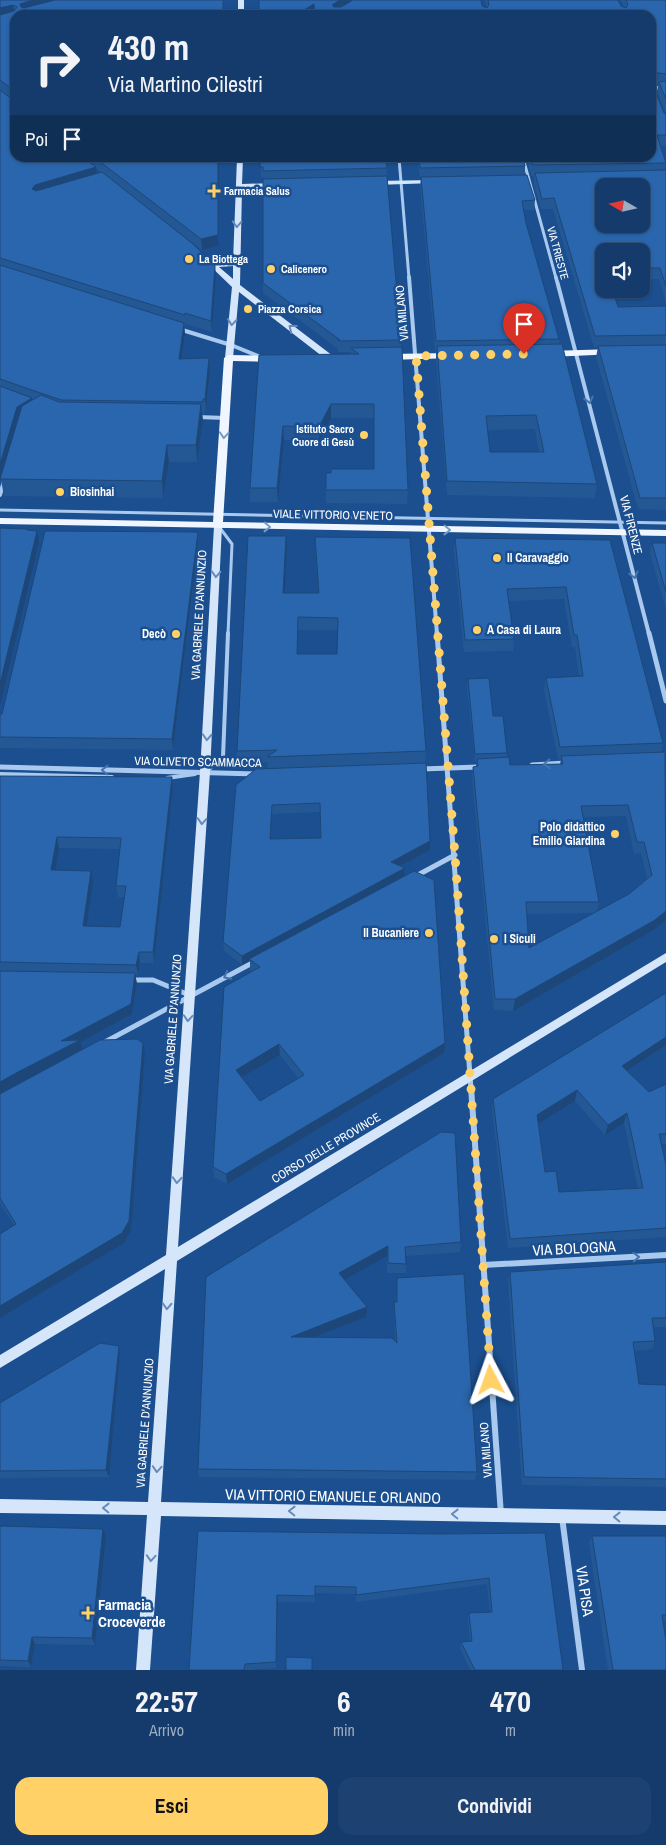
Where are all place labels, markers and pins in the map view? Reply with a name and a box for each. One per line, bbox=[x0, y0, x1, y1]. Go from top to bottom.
place label: Farmacia Salus bbox=[224, 184, 290, 198]
marker: Farmacia Salus bbox=[208, 185, 220, 197]
place label: La Biottega bbox=[199, 252, 248, 266]
marker: La Biottega bbox=[183, 253, 195, 265]
place label: Calicenero bbox=[281, 262, 328, 276]
marker: Calicenero bbox=[265, 263, 277, 275]
place label: Piazza Corsica bbox=[258, 302, 321, 316]
marker: Piazza Corsica bbox=[242, 303, 254, 315]
pin bbox=[503, 303, 545, 354]
place label: Istituto Sacro Cuore di Gesù bbox=[292, 422, 354, 449]
marker: Istituto Sacro Cuore di Gesù bbox=[358, 429, 370, 441]
place label: Biosinhai bbox=[70, 484, 115, 500]
marker: Biosinhai bbox=[54, 486, 66, 498]
place label: Il Caravaggio bbox=[507, 550, 569, 566]
marker: Il Caravaggio bbox=[491, 552, 503, 564]
place label: A Casa di Laura bbox=[487, 622, 562, 638]
marker: A Casa di Laura bbox=[471, 624, 483, 636]
place label: Decò bbox=[142, 626, 166, 642]
marker: Decò bbox=[170, 628, 182, 640]
place label: Polo didattico Emilio Giardina bbox=[533, 819, 606, 849]
marker: Polo didattico Emilio Giardina bbox=[609, 828, 621, 840]
place label: Il Bucaniere bbox=[363, 925, 420, 941]
marker: Il Bucaniere bbox=[423, 927, 435, 939]
place label: I Siculi bbox=[504, 931, 536, 947]
marker: I Siculi bbox=[488, 933, 500, 945]
place label: Farmacia Croceverde bbox=[98, 1594, 166, 1632]
marker: Farmacia Croceverde bbox=[82, 1607, 94, 1619]

